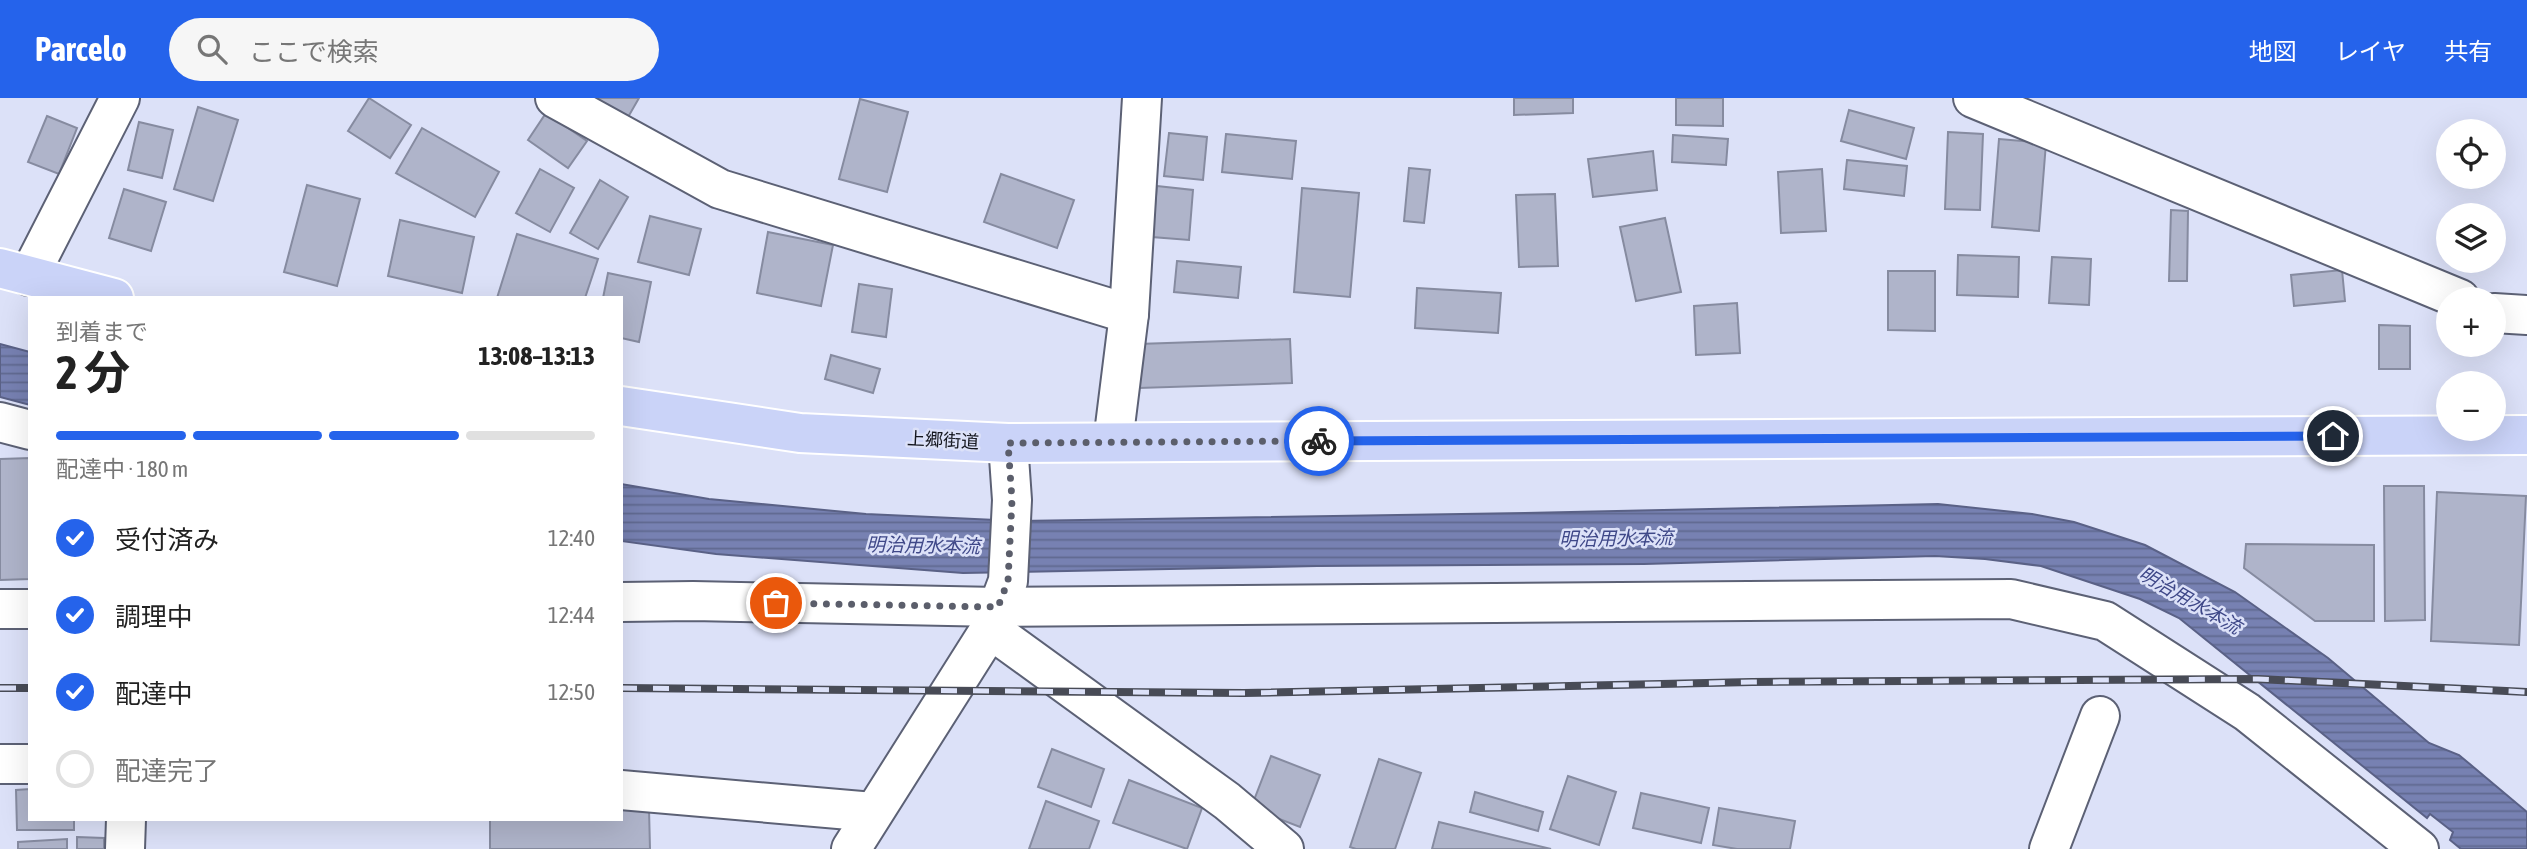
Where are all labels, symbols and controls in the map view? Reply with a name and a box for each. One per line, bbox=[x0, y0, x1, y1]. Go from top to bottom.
search box bbox=[169, 18, 659, 81]
text: Parcelo bbox=[35, 30, 127, 68]
icon: search bbox=[193, 30, 231, 68]
text: ここで検索 bbox=[249, 37, 379, 67]
text: 地図 bbox=[2249, 38, 2297, 65]
text: レイヤ bbox=[2335, 38, 2406, 65]
text: 共有 bbox=[2444, 38, 2492, 65]
map controls bbox=[2436, 119, 2506, 441]
button: locate bbox=[2436, 119, 2506, 189]
button: layers bbox=[2436, 203, 2506, 273]
button: + bbox=[2436, 287, 2506, 357]
text: 到着まで bbox=[56, 319, 148, 345]
text: 13:08–13:13 bbox=[478, 341, 595, 371]
text: 2 分 bbox=[56, 346, 130, 399]
button: − bbox=[2436, 371, 2506, 441]
courier bbox=[1284, 406, 1354, 476]
pin bbox=[2303, 406, 2363, 466]
icon: home bbox=[2314, 417, 2352, 455]
icon: bike bbox=[1300, 422, 1338, 460]
street label: 上郷街道 bbox=[906, 428, 980, 452]
text: 配達中 · 180 m bbox=[56, 456, 188, 482]
icon: check bbox=[56, 519, 94, 557]
text: 受付済み bbox=[115, 525, 219, 555]
text: 12:40 bbox=[548, 525, 595, 551]
water label: 明治用水本流 bbox=[1559, 526, 1676, 550]
water label: 明治用水本流 bbox=[866, 533, 983, 557]
water label: 明治用水本流 bbox=[2135, 562, 2247, 640]
pin bbox=[746, 573, 806, 633]
icon: bag bbox=[757, 584, 795, 622]
icon: check bbox=[56, 596, 94, 634]
text: 調理中 bbox=[115, 602, 193, 632]
text: 12:44 bbox=[548, 602, 595, 628]
icon: check bbox=[56, 673, 94, 711]
text: 配達中 bbox=[115, 679, 193, 709]
text: 12:50 bbox=[548, 679, 595, 705]
text: 配達完了 bbox=[115, 756, 219, 786]

